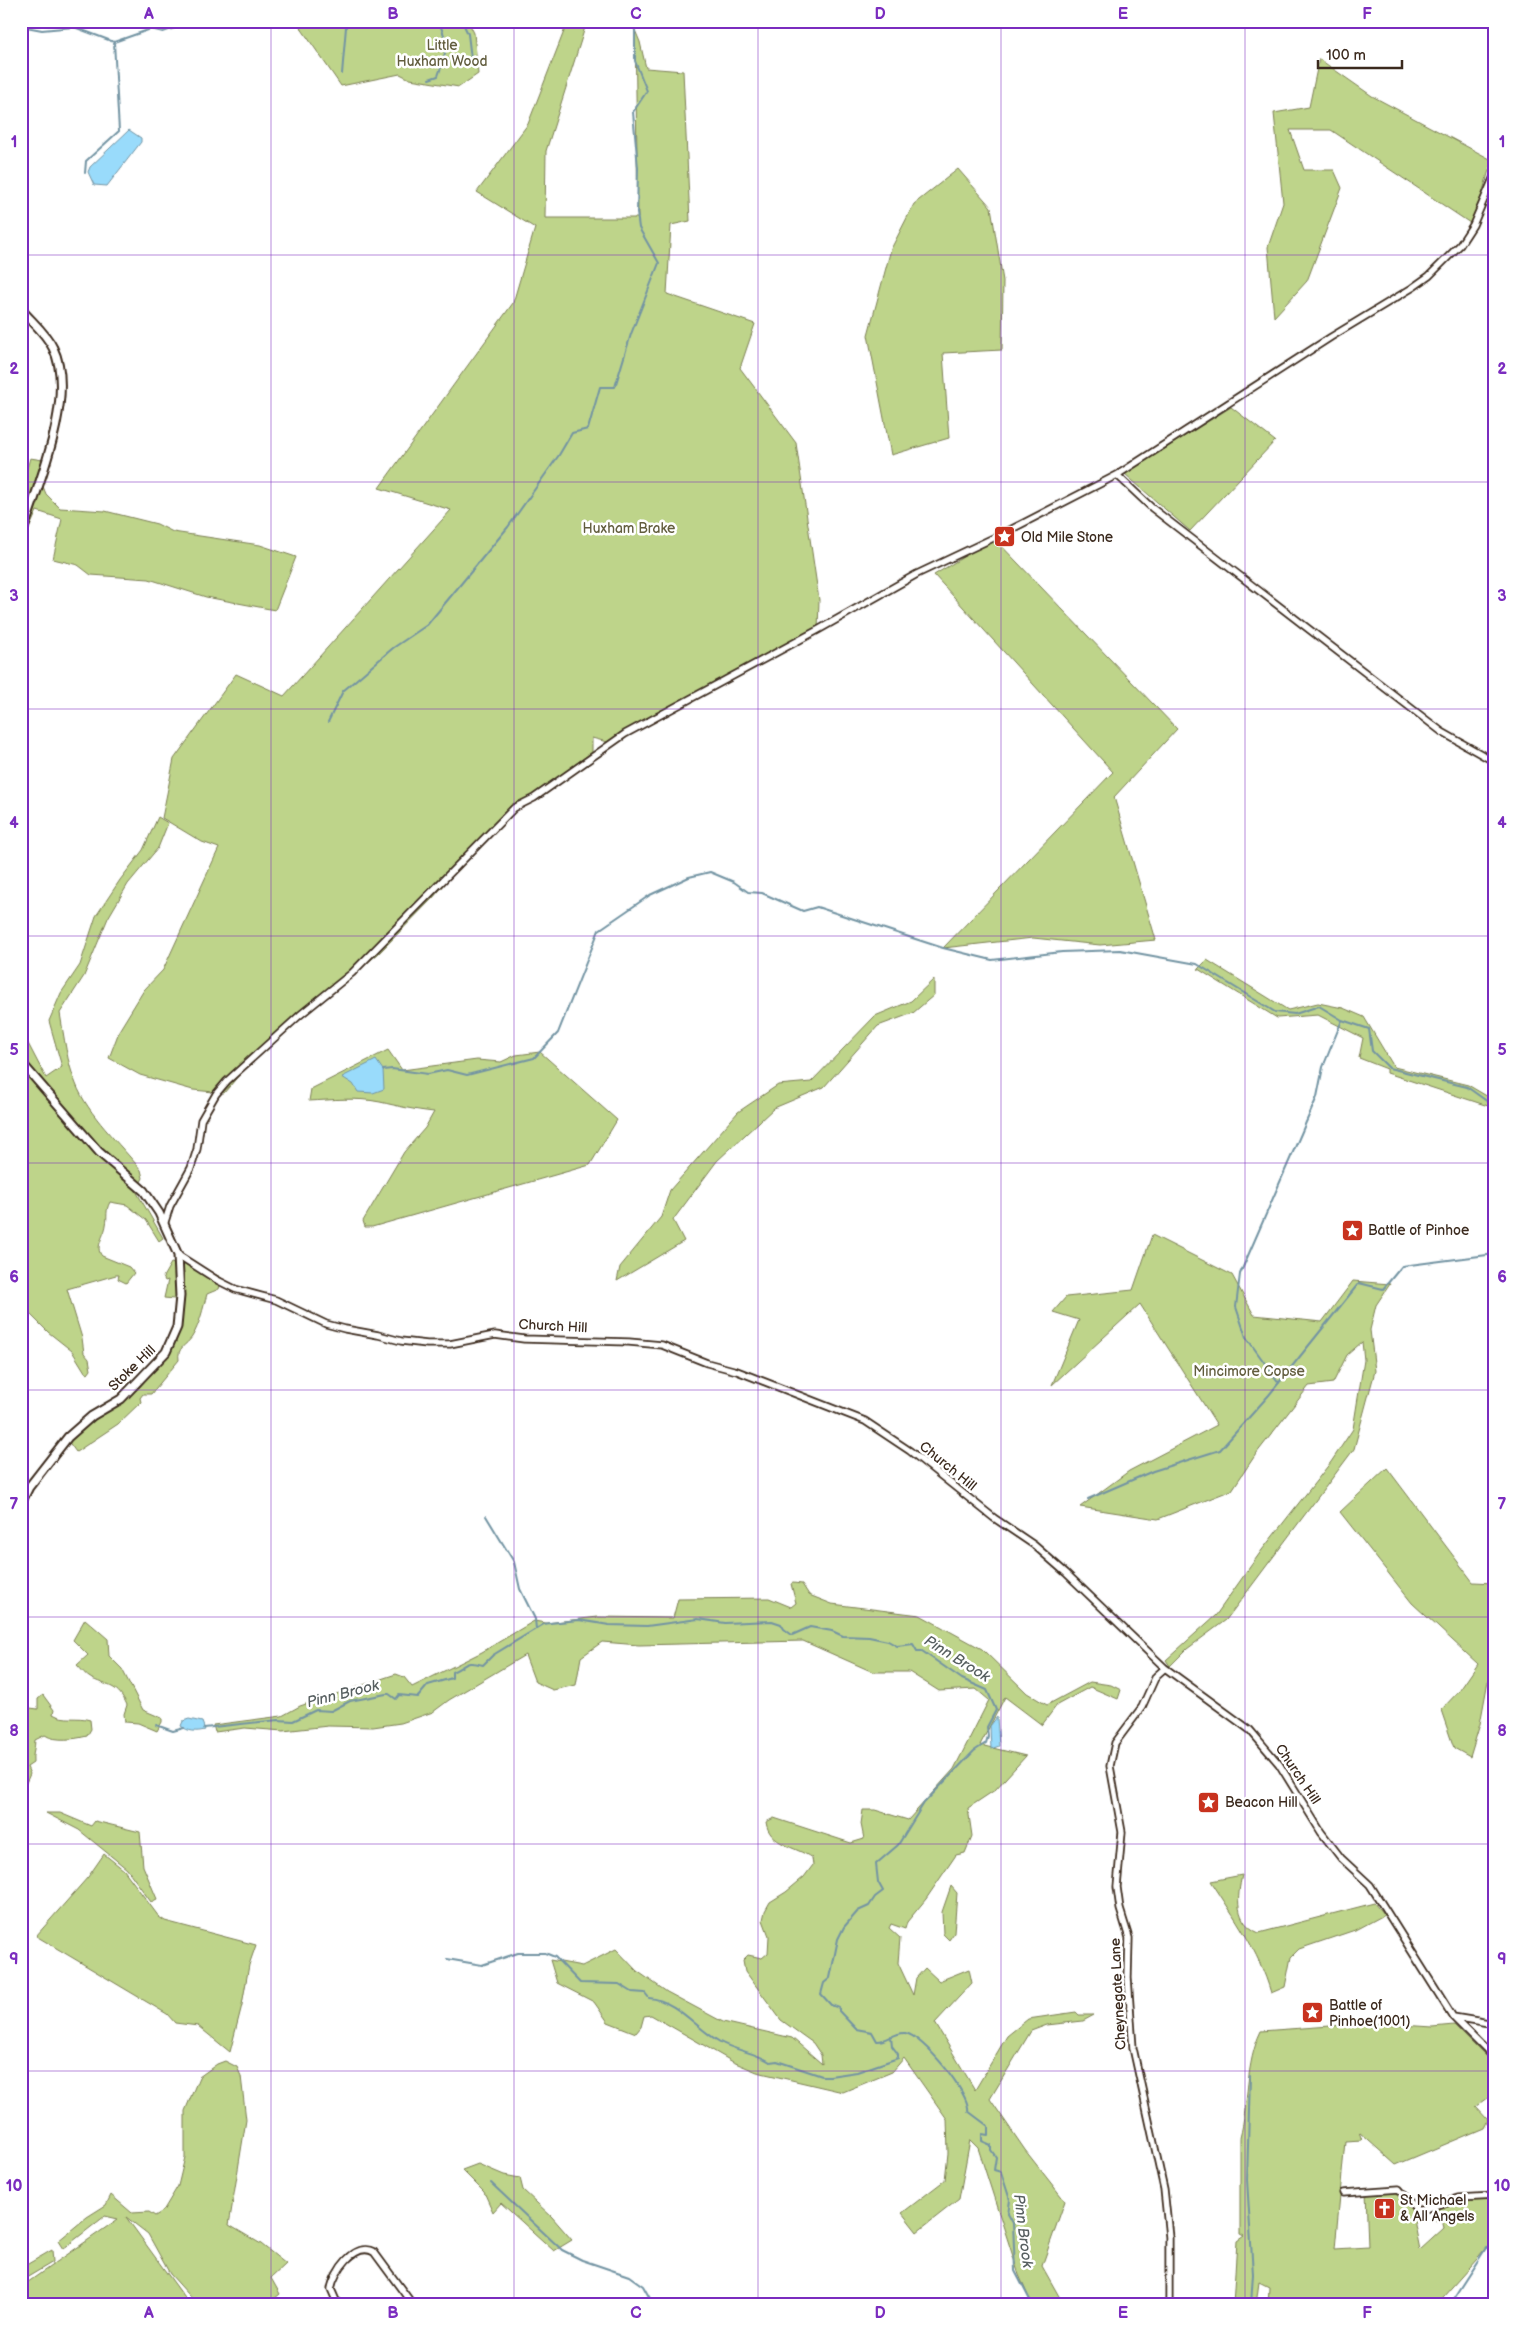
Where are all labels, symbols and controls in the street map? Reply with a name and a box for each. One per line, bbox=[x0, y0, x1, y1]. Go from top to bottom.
text: A bbox=[143, 5, 154, 24]
text: B bbox=[387, 5, 399, 24]
text: C bbox=[630, 5, 642, 24]
text: D bbox=[874, 5, 886, 24]
text: E bbox=[1118, 5, 1128, 24]
text: F bbox=[1362, 5, 1372, 24]
park label: Little Huxham Wood bbox=[397, 37, 487, 70]
scale bar bbox=[1318, 38, 1402, 70]
text: 100 m bbox=[1326, 46, 1366, 65]
text: 1 bbox=[11, 133, 17, 152]
text: 1 bbox=[1499, 133, 1505, 152]
text: 2 bbox=[9, 360, 19, 379]
text: 2 bbox=[1497, 360, 1507, 379]
park label: Huxham Brake bbox=[583, 520, 675, 537]
place icon: Old Mile Stone bbox=[993, 525, 1017, 549]
place label: Old Mile Stone bbox=[1021, 529, 1113, 546]
text: 3 bbox=[9, 587, 19, 606]
text: 3 bbox=[1497, 587, 1507, 606]
text: 4 bbox=[9, 814, 19, 833]
text: 4 bbox=[1497, 814, 1507, 833]
text: 5 bbox=[9, 1041, 19, 1060]
text: 5 bbox=[1497, 1041, 1507, 1060]
place icon: Battle of Pinhoe bbox=[1340, 1218, 1364, 1242]
place label: Battle of Pinhoe bbox=[1368, 1222, 1469, 1239]
text: 6 bbox=[9, 1268, 19, 1287]
text: 6 bbox=[1497, 1268, 1507, 1287]
street label: Church Hill bbox=[518, 1316, 588, 1336]
street label: Stoke Hill bbox=[105, 1341, 159, 1395]
park label: Mincimore Copse bbox=[1193, 1363, 1305, 1380]
street label: Church Hill bbox=[916, 1438, 980, 1494]
text: 7 bbox=[10, 1495, 19, 1514]
text: 7 bbox=[1498, 1495, 1507, 1514]
water label: Pinn Brook bbox=[921, 1631, 994, 1687]
water label: Pinn Brook bbox=[305, 1676, 382, 1712]
text: 8 bbox=[9, 1722, 19, 1741]
text: 8 bbox=[1497, 1722, 1507, 1741]
street label: Church Hill bbox=[1272, 1741, 1324, 1807]
place icon: Beacon Hill bbox=[1197, 1790, 1221, 1814]
place label: Beacon Hill bbox=[1225, 1794, 1298, 1811]
street label: Cheynegate Lane bbox=[1107, 1938, 1129, 2050]
text: 9 bbox=[9, 1950, 19, 1969]
text: 9 bbox=[1497, 1950, 1507, 1969]
place label: Battle of Pinhoe(1001) bbox=[1329, 1997, 1411, 2030]
place icon: Battle of Pinhoe(1001) bbox=[1301, 2001, 1325, 2025]
text: 10 bbox=[6, 2177, 22, 2196]
text: 10 bbox=[1494, 2177, 1510, 2196]
place label: St Michael & All Angels bbox=[1400, 2192, 1475, 2225]
water label: Pinn Brook bbox=[1009, 2193, 1037, 2270]
church icon: St Michael & All Angels bbox=[1372, 2196, 1396, 2220]
text: A bbox=[143, 2304, 154, 2323]
text: B bbox=[387, 2304, 399, 2323]
text: C bbox=[630, 2304, 642, 2323]
text: D bbox=[874, 2304, 886, 2323]
text: E bbox=[1118, 2304, 1128, 2323]
text: F bbox=[1362, 2304, 1372, 2323]

